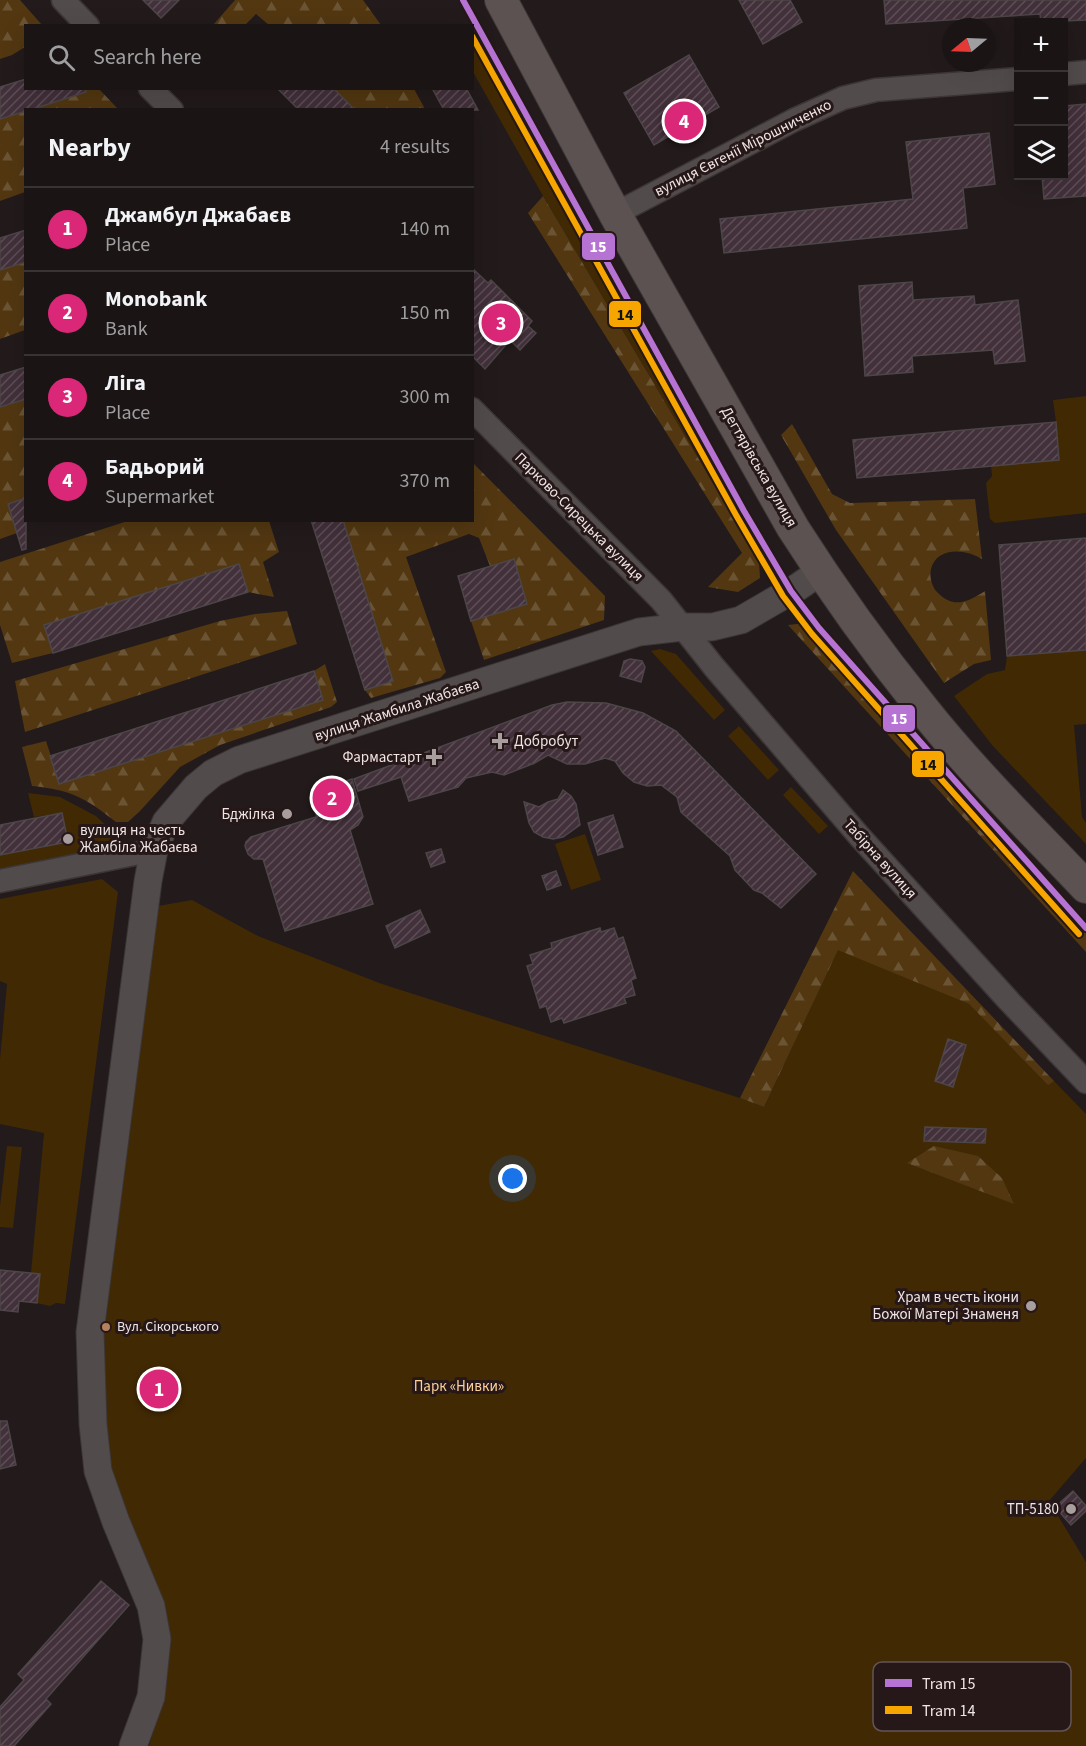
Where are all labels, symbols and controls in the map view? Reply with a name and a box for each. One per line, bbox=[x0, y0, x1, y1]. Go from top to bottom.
north arrow bbox=[942, 18, 996, 72]
map controls bbox=[1014, 18, 1068, 180]
button: + bbox=[1014, 18, 1068, 72]
search box bbox=[24, 24, 474, 90]
icon: search bbox=[45, 41, 78, 74]
text: Search here bbox=[93, 41, 201, 73]
button: − bbox=[1014, 72, 1068, 126]
street label: вулиця Євгенії Мірошниченко bbox=[651, 94, 835, 202]
pin: 4 bbox=[664, 98, 704, 144]
button: layers bbox=[1014, 126, 1068, 180]
text: Nearby bbox=[48, 129, 131, 166]
text: 4 results bbox=[380, 133, 450, 161]
text: Джамбул Джабаєв bbox=[105, 199, 291, 231]
text: 1 bbox=[62, 215, 73, 243]
text: 140 m bbox=[400, 215, 450, 243]
text: Place bbox=[105, 231, 150, 259]
line badge: 15 bbox=[581, 232, 616, 261]
text: 15 bbox=[590, 236, 606, 258]
text: Monobank bbox=[105, 283, 207, 315]
text: 2 bbox=[62, 299, 73, 327]
text: 150 m bbox=[400, 299, 450, 327]
pin: 3 bbox=[482, 300, 520, 346]
line badge: 14 bbox=[608, 300, 642, 328]
text: 14 bbox=[617, 304, 634, 326]
text: Bank bbox=[105, 315, 148, 343]
text: Ліга bbox=[105, 367, 146, 399]
text: 3 bbox=[62, 383, 73, 411]
text: 300 m bbox=[400, 383, 450, 411]
text: Place bbox=[105, 399, 150, 427]
street label: Дегтярівська вулиця bbox=[716, 403, 802, 531]
street label: Парково-Сирецька вулиця bbox=[510, 448, 648, 586]
text: Бадьорий bbox=[105, 451, 204, 483]
text: 4 bbox=[62, 467, 73, 495]
text: 370 m bbox=[400, 467, 450, 495]
text: Supermarket bbox=[105, 483, 214, 511]
street label: вулиця Жамбила Жабаєва bbox=[312, 673, 482, 747]
line badge: 15 bbox=[882, 704, 916, 733]
text: 15 bbox=[891, 708, 907, 730]
place label: Добробут bbox=[514, 731, 578, 752]
marker: Добробут bbox=[491, 732, 509, 750]
place label: Фармастарт bbox=[343, 747, 422, 768]
marker: Фармастарт bbox=[427, 750, 441, 764]
line badge: 14 bbox=[911, 750, 945, 778]
text: 14 bbox=[920, 754, 937, 776]
pin: 2 bbox=[312, 776, 352, 820]
place label: Бджілка bbox=[221, 804, 275, 825]
marker: Бджілка bbox=[280, 807, 294, 821]
street label: Табірна вулиця bbox=[839, 815, 921, 903]
place label: вулиця на честь Жамбіла Жабаєва bbox=[80, 820, 197, 858]
marker: вулиця на честь Жамбіла Жабаєва bbox=[61, 832, 75, 846]
your location bbox=[498, 1164, 527, 1193]
place label: Храм в честь ікони Божої Матері Знаменя bbox=[873, 1287, 1019, 1325]
marker: Храм в честь ікони Божої Матері Знаменя bbox=[1024, 1299, 1038, 1313]
place label: Вул. Сікорського bbox=[117, 1317, 219, 1337]
marker: Вул. Сікорського bbox=[100, 1321, 112, 1333]
pin: 1 bbox=[140, 1366, 178, 1412]
park label: Парк «Нивки» bbox=[414, 1376, 504, 1397]
place label: ТП-5180 bbox=[1007, 1499, 1059, 1520]
marker: ТП-5180 bbox=[1064, 1502, 1078, 1516]
legend bbox=[873, 1662, 1071, 1731]
text: Tram 15 bbox=[922, 1673, 975, 1695]
text: Tram 14 bbox=[922, 1700, 975, 1722]

